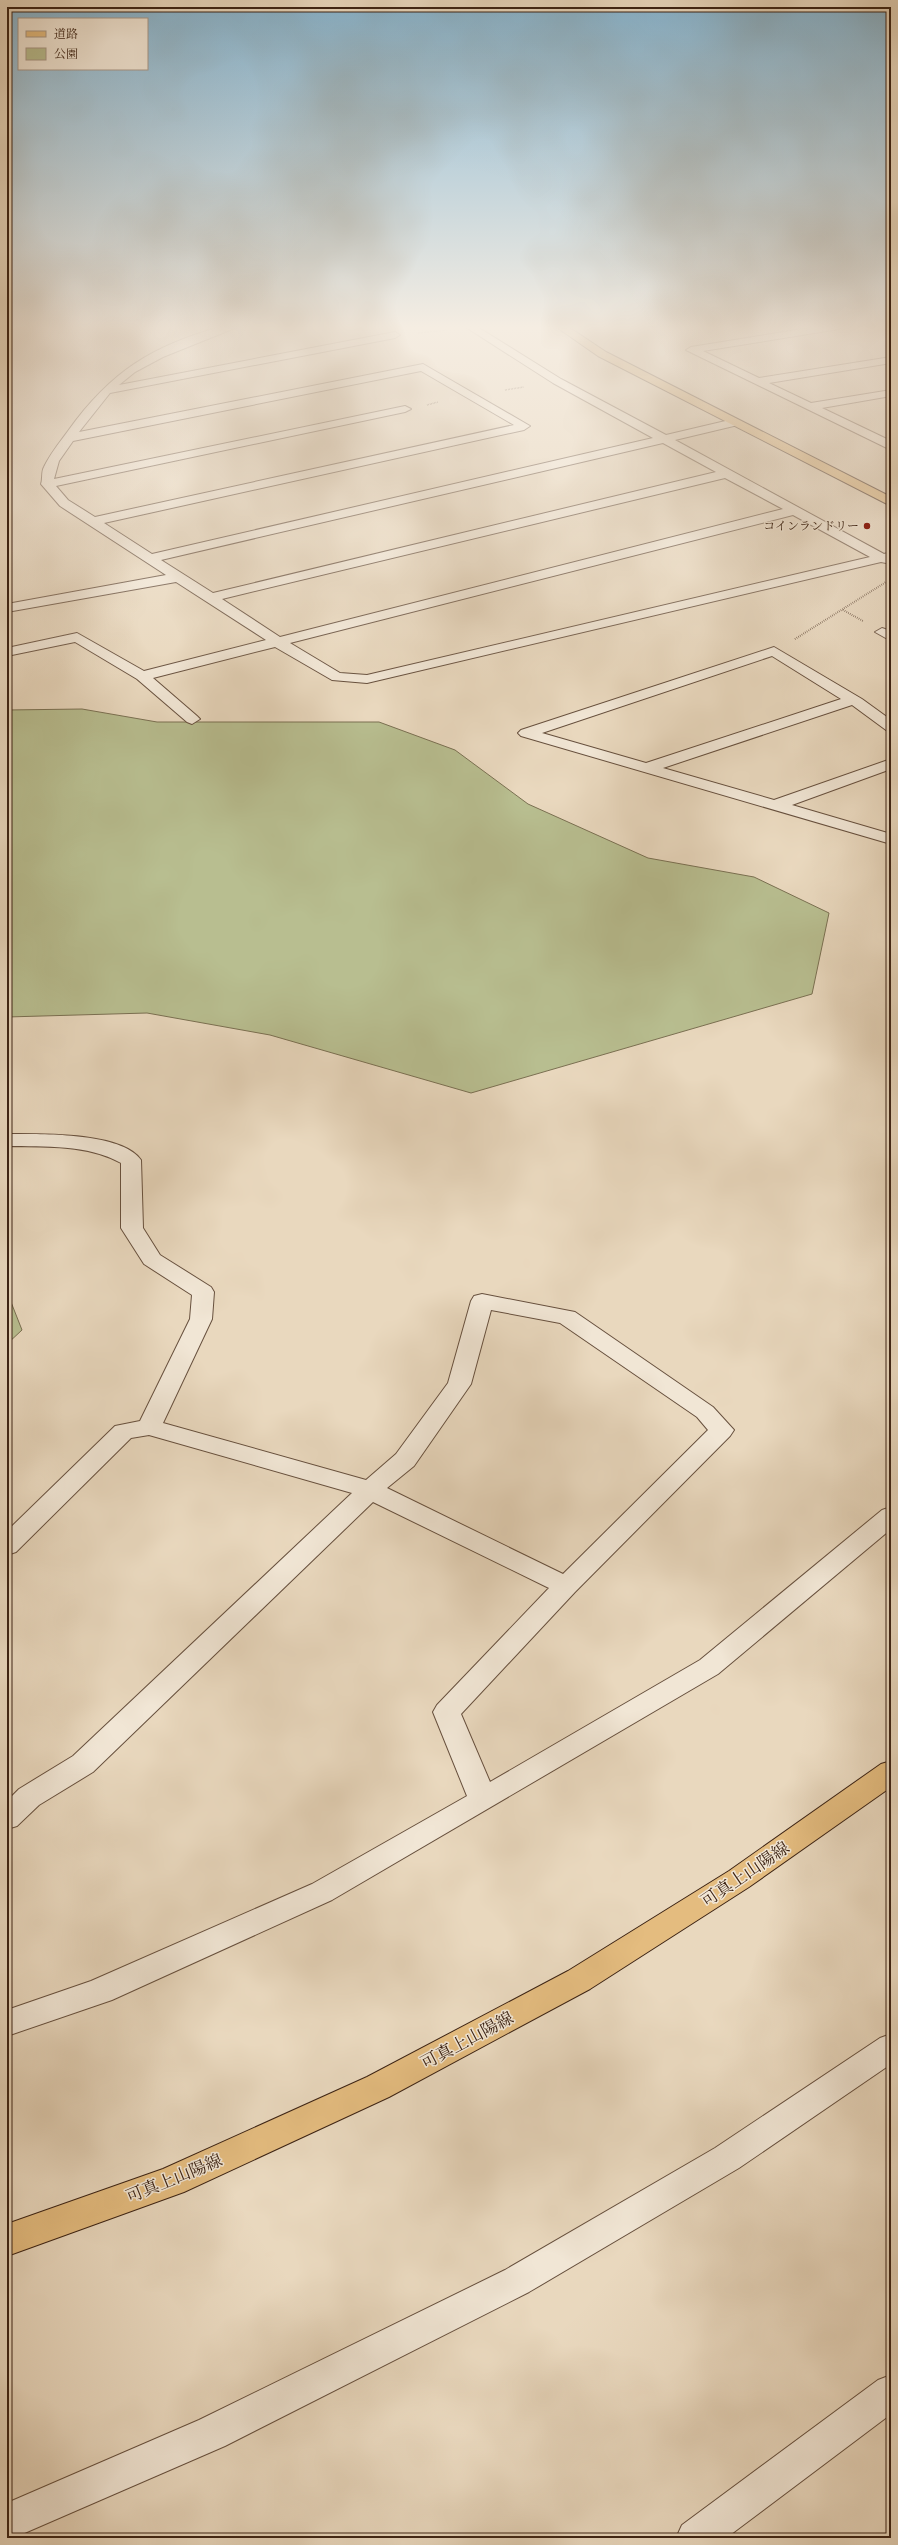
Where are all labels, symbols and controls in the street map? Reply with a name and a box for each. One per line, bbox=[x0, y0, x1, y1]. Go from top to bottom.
legend bbox=[18, 18, 148, 70]
text: 道路 bbox=[54, 26, 78, 44]
text: 公園 bbox=[54, 46, 78, 64]
place label: コインランドリー bbox=[763, 518, 859, 536]
marker: コインランドリー bbox=[862, 521, 872, 531]
street label: 可真上山陽線 bbox=[697, 1837, 795, 1914]
street label: 可真上山陽線 bbox=[417, 2007, 519, 2076]
street label: 可真上山陽線 bbox=[123, 2150, 227, 2210]

